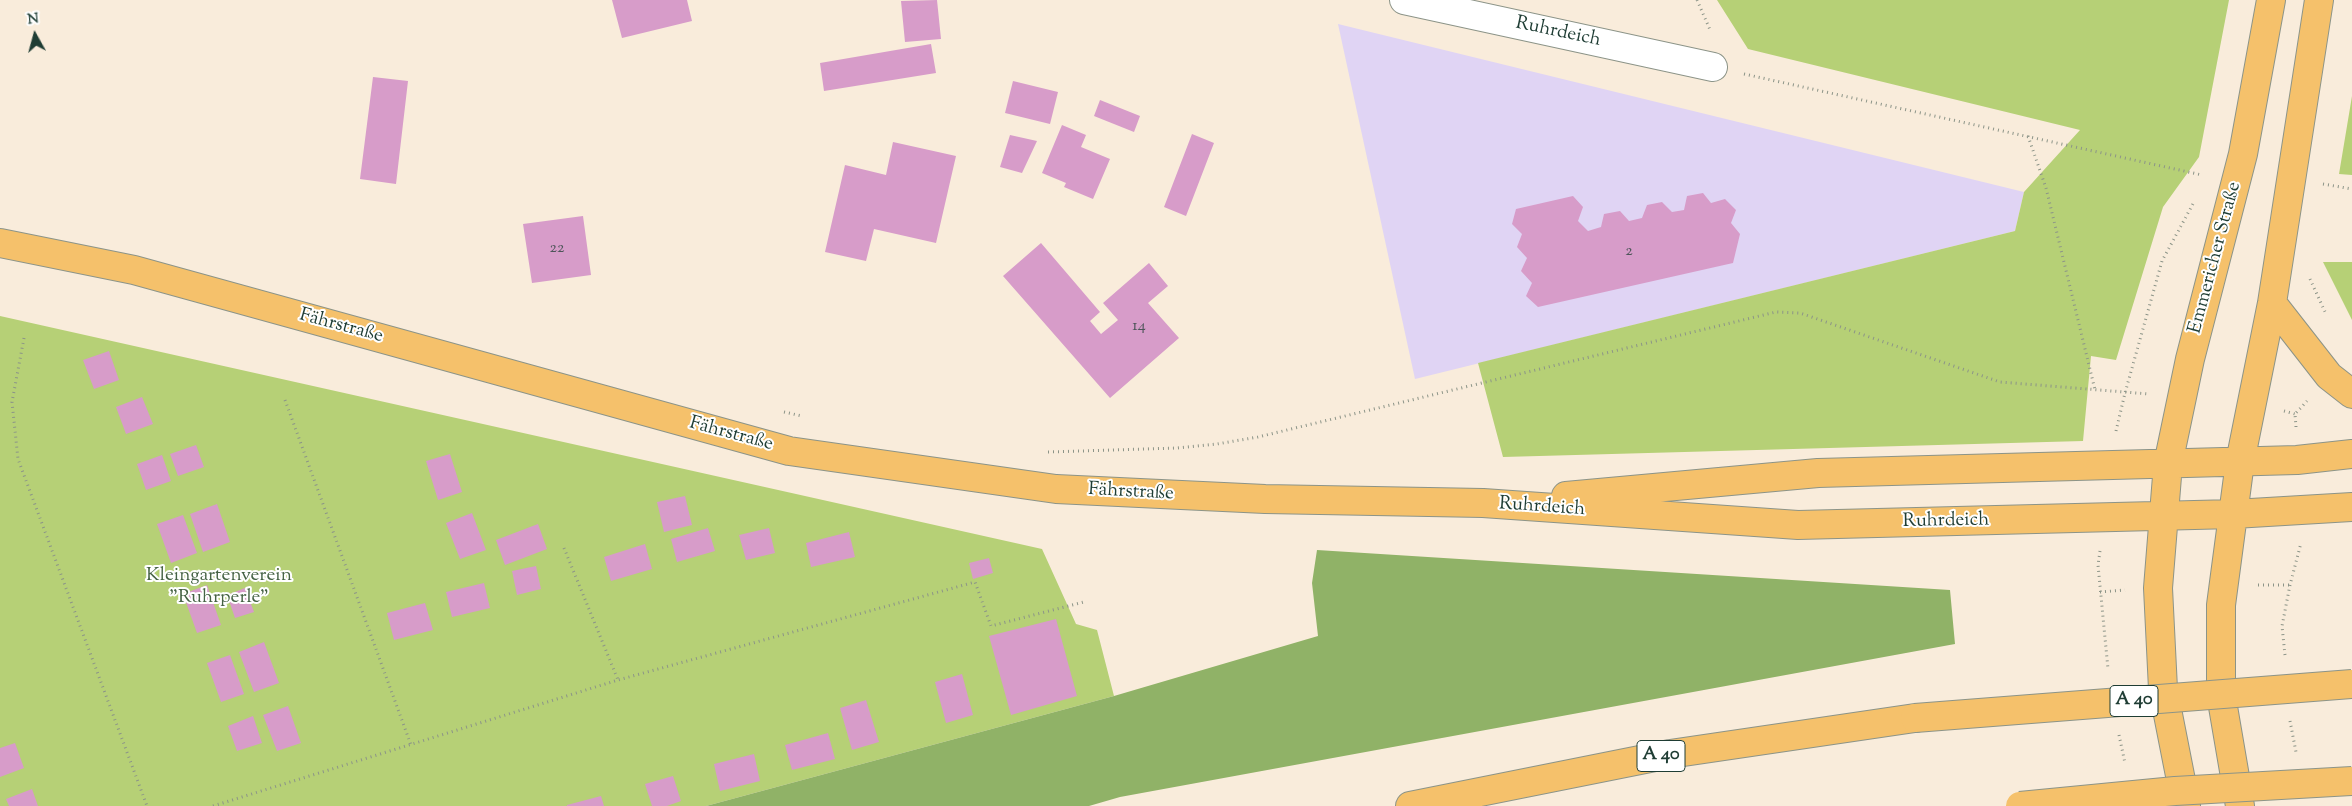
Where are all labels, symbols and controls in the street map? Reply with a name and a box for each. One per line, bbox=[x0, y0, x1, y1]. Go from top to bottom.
north arrow bbox=[10, 10, 60, 60]
text: N bbox=[26, 10, 40, 31]
street label: Ruhrdeich bbox=[1513, 13, 1603, 53]
street label: Emmericher Straße bbox=[2185, 180, 2247, 336]
house number: 22 bbox=[550, 239, 564, 259]
house number: 2 bbox=[1625, 242, 1633, 262]
street label: Fährstraße bbox=[297, 305, 385, 349]
house number: 14 bbox=[1132, 317, 1146, 337]
street label: Fährstraße bbox=[687, 413, 775, 457]
street label: Fährstraße bbox=[1088, 479, 1174, 507]
street label: Ruhrdeich bbox=[1498, 494, 1586, 522]
street label: Ruhrdeich bbox=[1903, 510, 1989, 534]
park label: Kleingartenverein "Ruhrperle" bbox=[146, 566, 292, 610]
road number: A 40 bbox=[2110, 686, 2158, 716]
road number: A 40 bbox=[1637, 740, 1685, 771]

